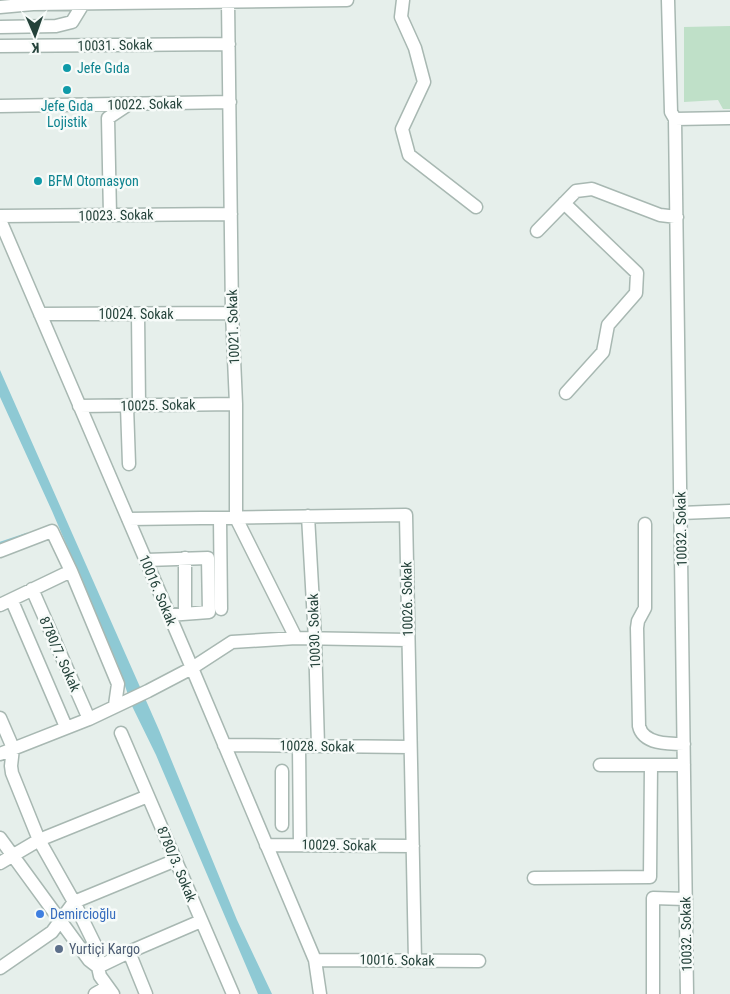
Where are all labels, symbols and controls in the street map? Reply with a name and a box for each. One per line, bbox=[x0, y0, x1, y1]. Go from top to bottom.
north arrow bbox=[10, 10, 60, 60]
street label: 10031. Sokak bbox=[77, 36, 153, 54]
text: K bbox=[31, 40, 40, 56]
place label: Jefe Gıda bbox=[77, 60, 130, 76]
marker: Jefe Gıda bbox=[61, 62, 73, 74]
marker: Jefe Gıda Lojistik bbox=[61, 84, 73, 96]
street label: 10022. Sokak bbox=[107, 95, 183, 113]
place label: Jefe Gıda Lojistik bbox=[41, 98, 93, 130]
place label: BFM Otomasyon bbox=[48, 173, 139, 189]
marker: BFM Otomasyon bbox=[32, 175, 44, 187]
street label: 10023. Sokak bbox=[78, 206, 154, 224]
street label: 10021. Sokak bbox=[224, 289, 242, 365]
street label: 10024. Sokak bbox=[98, 306, 174, 322]
street label: 10025. Sokak bbox=[120, 396, 196, 414]
street label: 10032. Sokak bbox=[672, 491, 690, 567]
street label: 10016. Sokak bbox=[136, 552, 180, 628]
street label: 10026. Sokak bbox=[398, 561, 416, 637]
street label: 10030. Sokak bbox=[305, 593, 323, 669]
street label: 8780/7. Sokak bbox=[36, 614, 84, 695]
street label: 10028. Sokak bbox=[279, 737, 355, 755]
street label: 8780/3. Sokak bbox=[154, 824, 200, 905]
street label: 10029. Sokak bbox=[301, 836, 377, 854]
street label: 10032. Sokak bbox=[677, 896, 695, 972]
place label: Demircioğlu bbox=[50, 906, 116, 922]
marker: Demircioğlu bbox=[34, 908, 46, 920]
place label: Yurtiçi Kargo bbox=[69, 941, 140, 957]
marker: Yurtiçi Kargo bbox=[53, 943, 65, 955]
street label: 10016. Sokak bbox=[359, 951, 435, 969]

